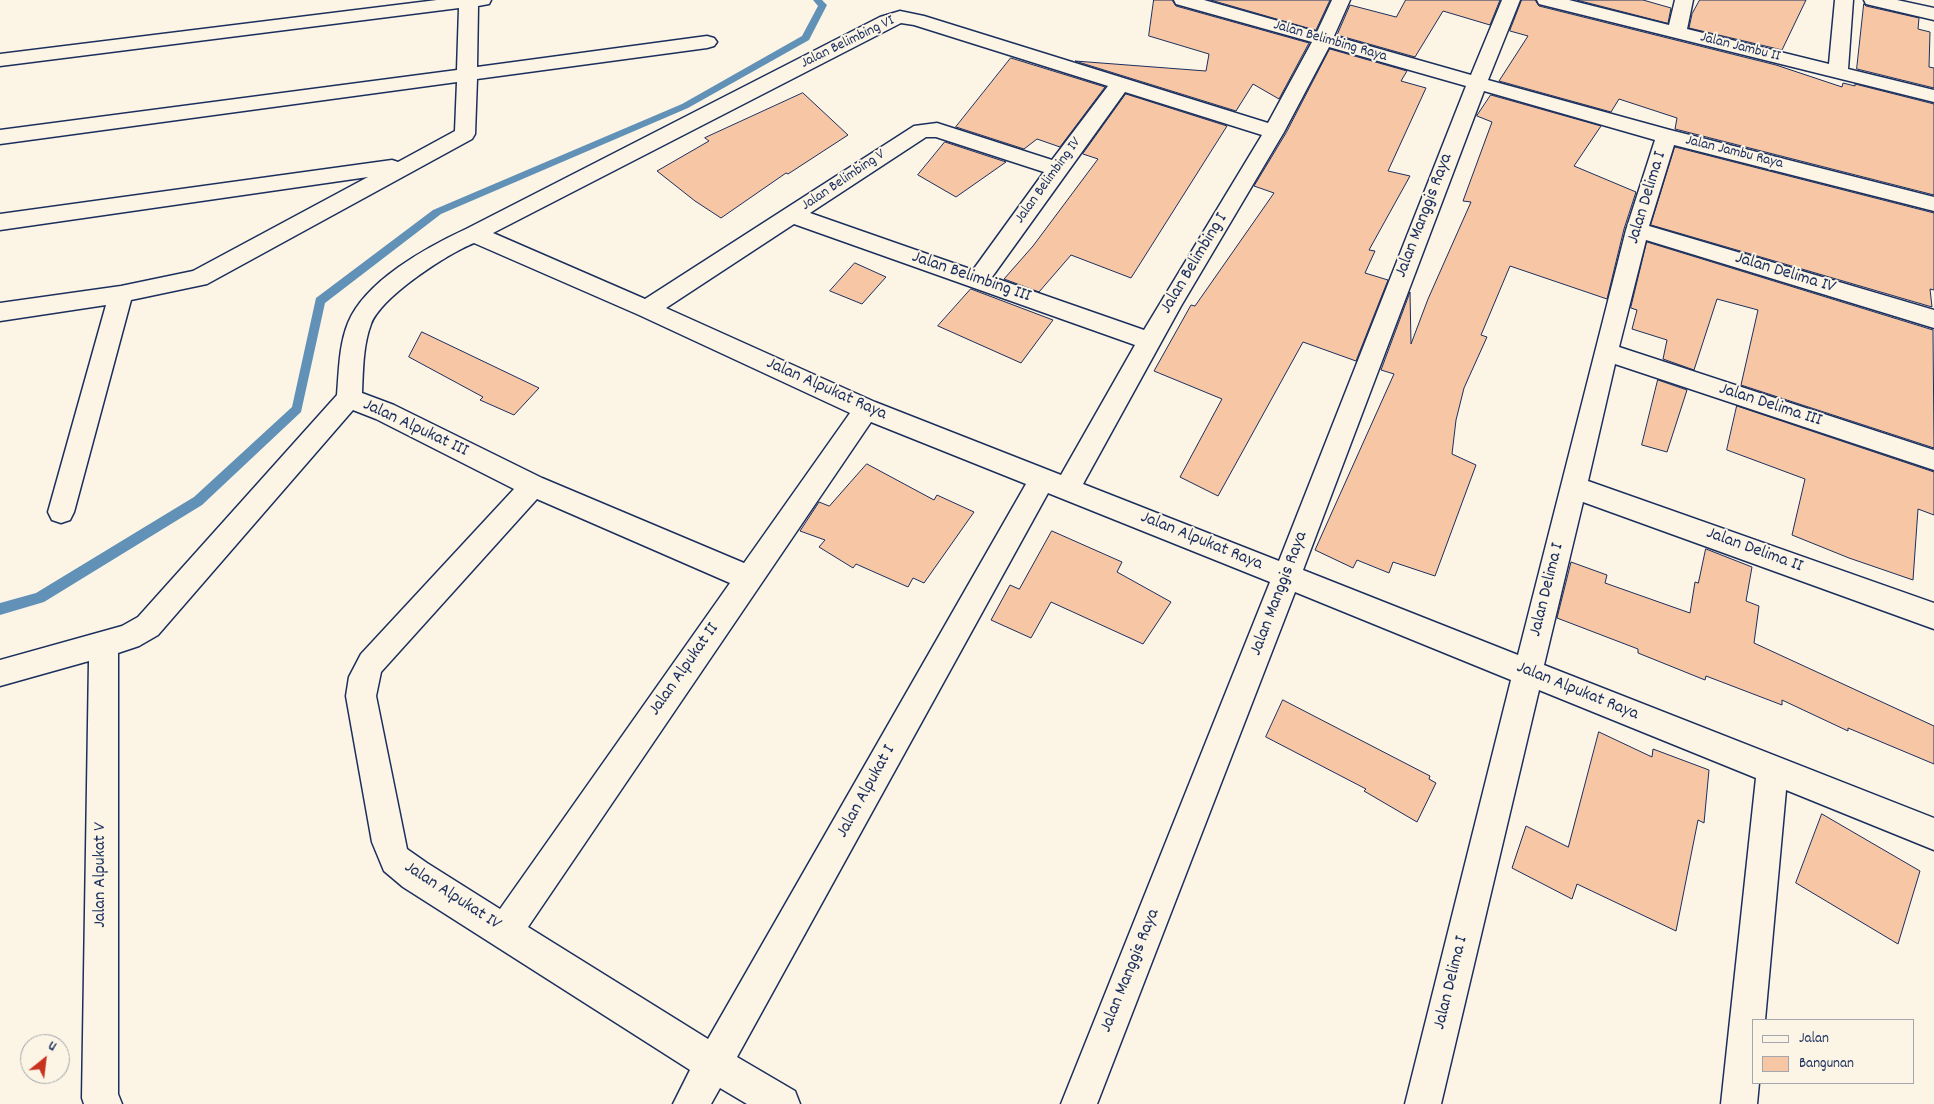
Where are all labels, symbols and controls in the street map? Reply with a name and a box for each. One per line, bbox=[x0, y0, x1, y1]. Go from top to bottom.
street label: Jalan Belimbing VI bbox=[798, 13, 898, 73]
street label: Jalan Belimbing Raya bbox=[1271, 17, 1389, 67]
street label: Jalan Jambu II bbox=[1698, 29, 1782, 67]
street label: Jalan Jambu Raya bbox=[1683, 132, 1785, 174]
street label: Jalan Belimbing IV bbox=[1012, 135, 1086, 227]
street label: Jalan Belimbing V bbox=[799, 146, 889, 216]
street label: Jalan Delima I bbox=[1624, 149, 1672, 247]
street label: Jalan Manggis Raya bbox=[1391, 151, 1459, 281]
street label: Jalan Belimbing I bbox=[1157, 210, 1233, 318]
street label: Jalan Belimbing III bbox=[909, 247, 1033, 309]
street label: Jalan Delima IV bbox=[1732, 248, 1838, 300]
street label: Jalan Alpukat Raya bbox=[762, 354, 890, 426]
street label: Jalan Delima III bbox=[1716, 379, 1824, 433]
street label: Jalan Alpukat III bbox=[359, 395, 471, 463]
street label: Jalan Alpukat Raya bbox=[1137, 508, 1265, 576]
street label: Jalan Delima II bbox=[1703, 524, 1805, 578]
street label: Jalan Manggis Raya bbox=[1246, 529, 1314, 659]
street label: Jalan Delima I bbox=[1526, 541, 1570, 639]
street label: Jalan Alpukat II bbox=[645, 620, 725, 720]
street label: Jalan Alpukat Raya bbox=[1513, 658, 1641, 726]
street label: Jalan Alpukat I bbox=[833, 742, 901, 842]
street label: Jalan Alpukat V bbox=[91, 822, 113, 928]
street label: Jalan Alpukat IV bbox=[400, 858, 504, 936]
street label: Jalan Manggis Raya bbox=[1096, 906, 1166, 1036]
street label: Jalan Delima I bbox=[1430, 934, 1474, 1032]
legend bbox=[1752, 1019, 1914, 1084]
text: Jalan bbox=[1799, 1028, 1829, 1050]
north arrow bbox=[20, 1034, 70, 1084]
text: U bbox=[44, 1036, 60, 1057]
text: Bangunan bbox=[1799, 1053, 1854, 1075]

